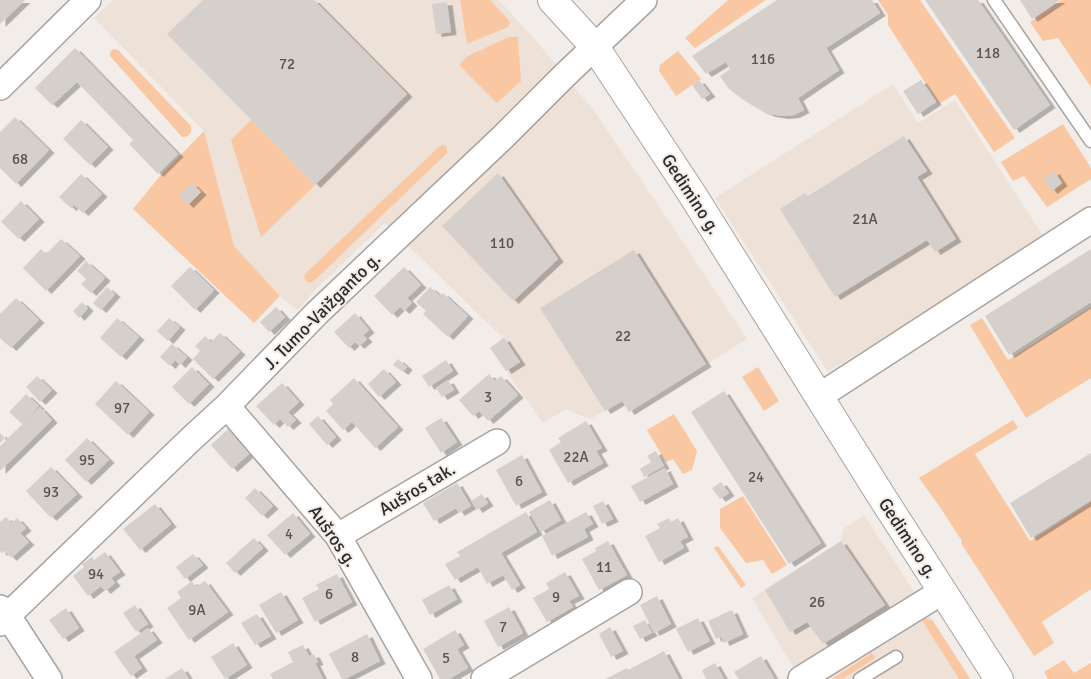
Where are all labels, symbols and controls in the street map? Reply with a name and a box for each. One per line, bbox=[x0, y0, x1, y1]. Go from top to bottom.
house number: 118 bbox=[976, 44, 1000, 62]
house number: 116 bbox=[751, 50, 775, 68]
house number: 72 bbox=[279, 55, 295, 73]
house number: 68 bbox=[12, 150, 28, 168]
street label: Gedimino g. bbox=[657, 150, 725, 238]
house number: 21A bbox=[852, 210, 878, 228]
house number: 110 bbox=[490, 234, 514, 252]
street label: J. Tumo-Vaižganto g. bbox=[259, 248, 385, 374]
house number: 22 bbox=[615, 327, 631, 345]
house number: 3 bbox=[484, 388, 492, 406]
house number: 97 bbox=[114, 399, 130, 417]
house number: 22A bbox=[563, 448, 589, 466]
house number: 95 bbox=[79, 451, 95, 469]
street label: Aušros tak. bbox=[375, 458, 459, 520]
house number: 24 bbox=[748, 468, 764, 486]
house number: 6 bbox=[515, 472, 523, 490]
house number: 93 bbox=[43, 483, 59, 501]
street label: Gedimino g. bbox=[874, 494, 942, 582]
street label: Aušros g. bbox=[304, 501, 362, 571]
house number: 4 bbox=[285, 525, 293, 543]
house number: 11 bbox=[596, 558, 612, 576]
house number: 94 bbox=[88, 565, 104, 583]
house number: 6 bbox=[325, 585, 333, 603]
house number: 9 bbox=[552, 588, 560, 606]
house number: 26 bbox=[809, 593, 825, 611]
house number: 9A bbox=[188, 601, 206, 619]
house number: 7 bbox=[499, 618, 507, 636]
house number: 8 bbox=[351, 648, 359, 666]
house number: 5 bbox=[442, 649, 450, 667]

